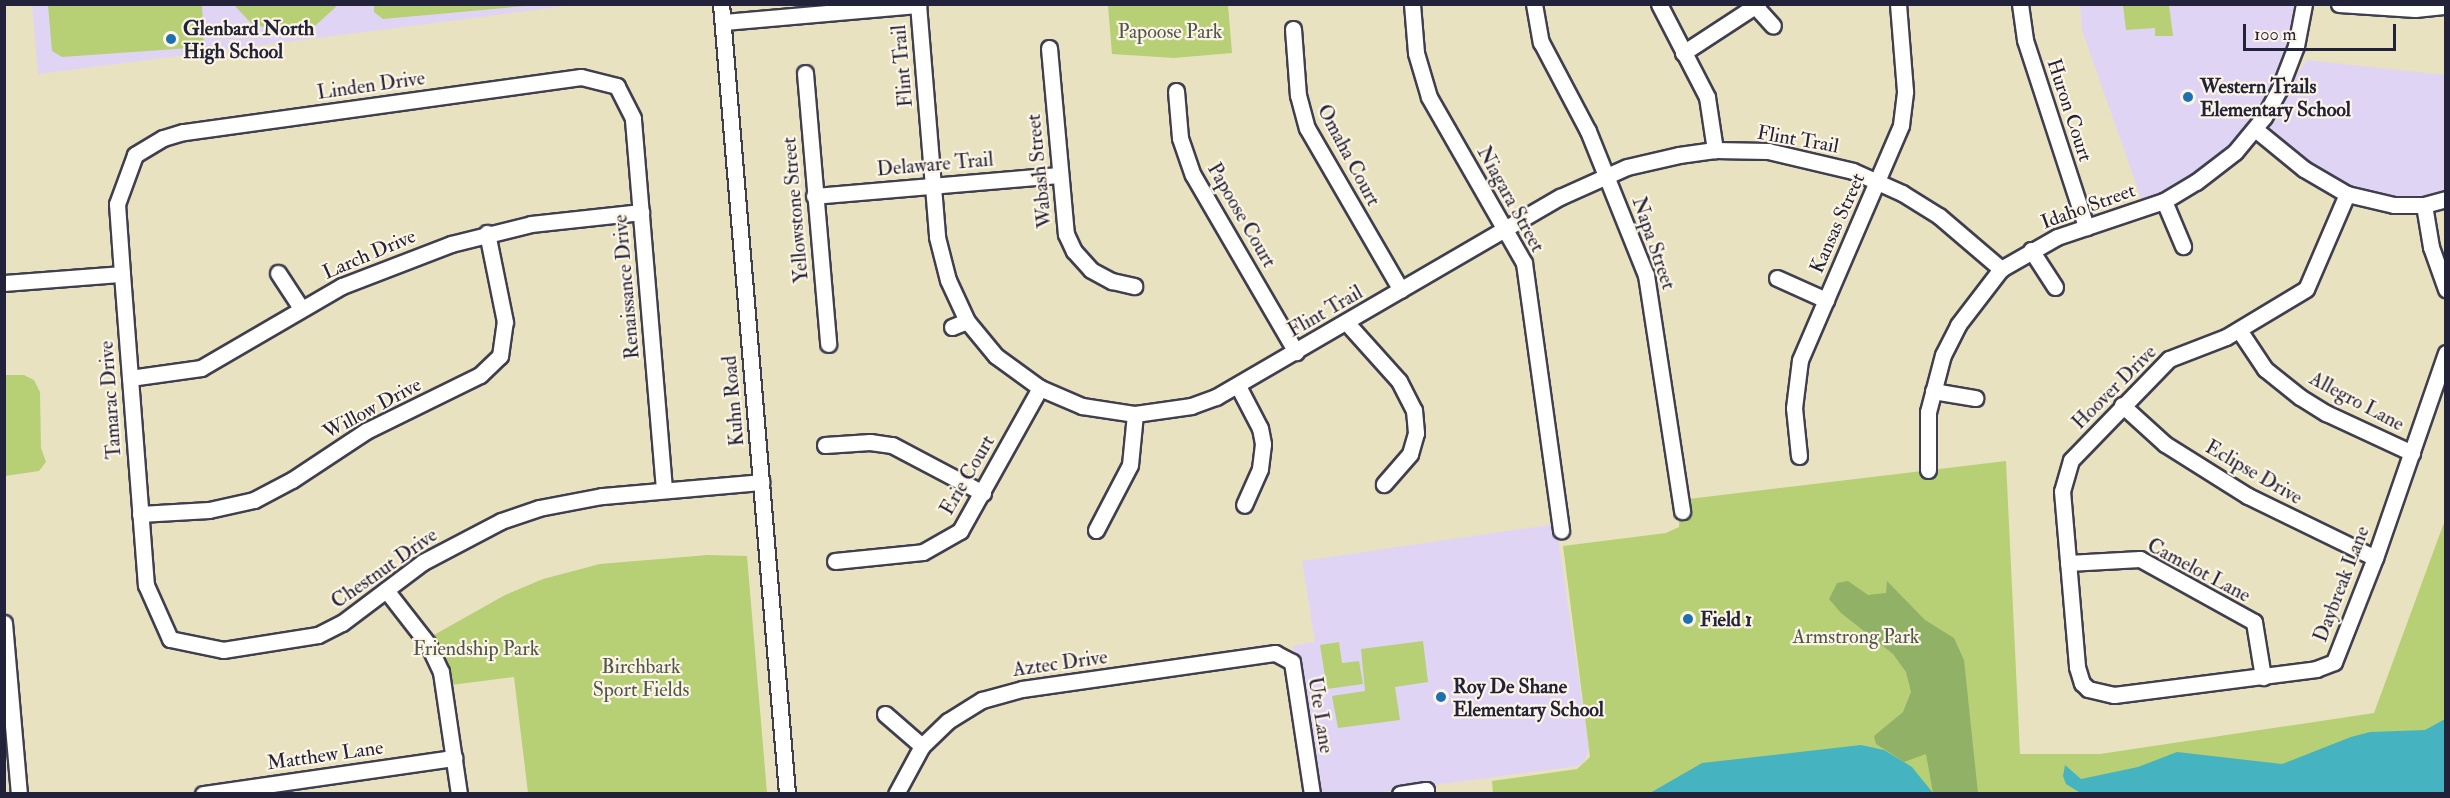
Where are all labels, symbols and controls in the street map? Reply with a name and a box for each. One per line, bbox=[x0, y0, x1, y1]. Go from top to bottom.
scale bar bbox=[2246, 12, 2399, 50]
place label: Glenbard North High School bbox=[183, 16, 314, 63]
park label: Papoose Park bbox=[1118, 19, 1222, 43]
text: 100 m bbox=[2254, 23, 2297, 46]
street label: Flint Trail bbox=[886, 24, 918, 108]
marker: Glenbard North High School bbox=[164, 32, 178, 46]
street label: Huron Court bbox=[2042, 56, 2098, 164]
street label: Linden Drive bbox=[316, 66, 426, 104]
place label: Western Trails Elementary School bbox=[2200, 74, 2351, 121]
marker: Western Trails Elementary School bbox=[2181, 90, 2195, 104]
street label: Omaha Court bbox=[1312, 100, 1386, 210]
street label: Wabash Street bbox=[1021, 113, 1057, 229]
street label: Flint Trail bbox=[1755, 120, 1841, 158]
street label: Yellowstone Street bbox=[777, 136, 813, 284]
street label: Niagara Street bbox=[1472, 142, 1550, 256]
street label: Delaware Trail bbox=[876, 147, 994, 181]
street label: Papoose Court bbox=[1202, 158, 1282, 272]
street label: Kansas Street bbox=[1804, 169, 1870, 277]
street label: Idaho Street bbox=[2038, 178, 2138, 234]
street label: Napa Street bbox=[1627, 194, 1681, 292]
street label: Renaissance Drive bbox=[608, 214, 644, 360]
street label: Larch Drive bbox=[319, 224, 419, 284]
street label: Flint Trail bbox=[1283, 280, 1367, 342]
street label: Tamarac Drive bbox=[94, 340, 126, 460]
street label: Hoover Drive bbox=[2067, 340, 2161, 434]
street label: Kuhn Road bbox=[717, 355, 749, 447]
street label: Allegro Lane bbox=[2306, 366, 2408, 436]
street label: Willow Drive bbox=[319, 372, 425, 444]
street label: Erie Court bbox=[935, 431, 999, 519]
street label: Eclipse Drive bbox=[2201, 435, 2307, 509]
street label: Chestnut Drive bbox=[326, 523, 442, 613]
street label: Daybreak Lane bbox=[2308, 523, 2374, 645]
street label: Camelot Lane bbox=[2143, 533, 2255, 607]
place label: Field 1 bbox=[1700, 607, 1752, 631]
marker: Field 1 bbox=[1681, 612, 1695, 626]
park label: Armstrong Park bbox=[1793, 624, 1919, 648]
park label: Friendship Park bbox=[413, 636, 539, 660]
street label: Aztec Drive bbox=[1011, 644, 1109, 682]
park label: Birchbark Sport Fields bbox=[593, 654, 689, 701]
place label: Roy De Shane Elementary School bbox=[1453, 674, 1604, 721]
street label: Ute Lane bbox=[1303, 675, 1339, 755]
marker: Roy De Shane Elementary School bbox=[1434, 690, 1448, 704]
street label: Matthew Lane bbox=[265, 735, 385, 775]

